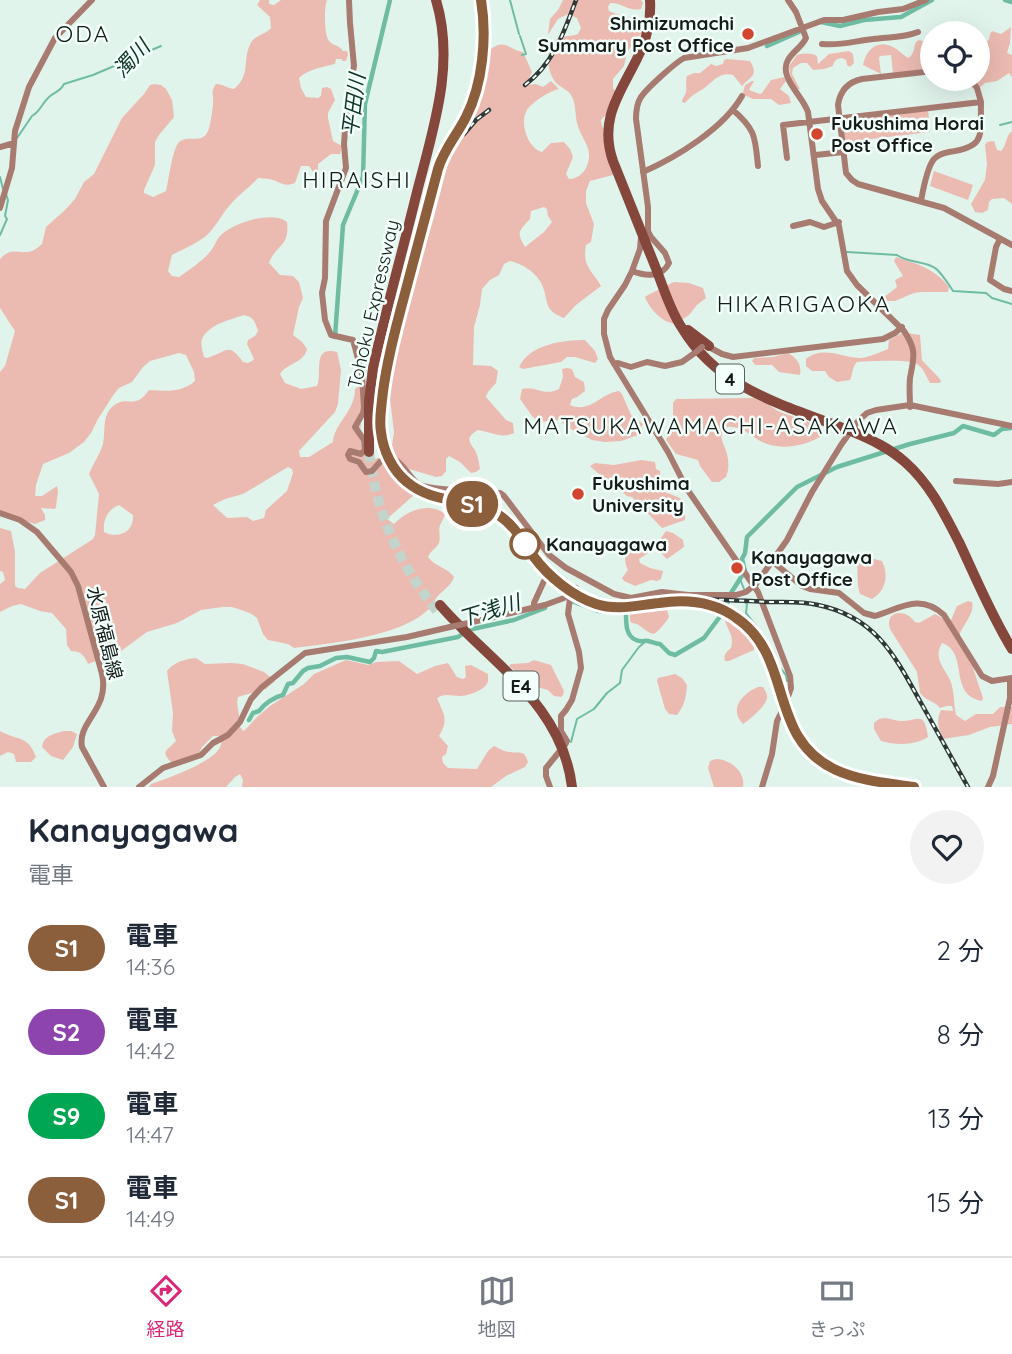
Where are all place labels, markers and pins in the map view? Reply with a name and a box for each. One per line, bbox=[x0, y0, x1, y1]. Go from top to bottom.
place label: Shimizumachi Summary Post Office bbox=[538, 11, 734, 57]
marker: Shimizumachi Summary Post Office bbox=[740, 26, 756, 42]
place label: Fukushima Horai Post Office bbox=[831, 111, 984, 157]
marker: Fukushima Horai Post Office bbox=[809, 126, 825, 142]
place label: Fukushima University bbox=[592, 471, 690, 517]
marker: Fukushima University bbox=[570, 486, 586, 502]
marker: Kanayagawa bbox=[510, 529, 540, 559]
place label: Kanayagawa bbox=[546, 532, 667, 556]
place label: Kanayagawa Post Office bbox=[751, 545, 872, 591]
marker: Kanayagawa Post Office bbox=[729, 560, 745, 576]

